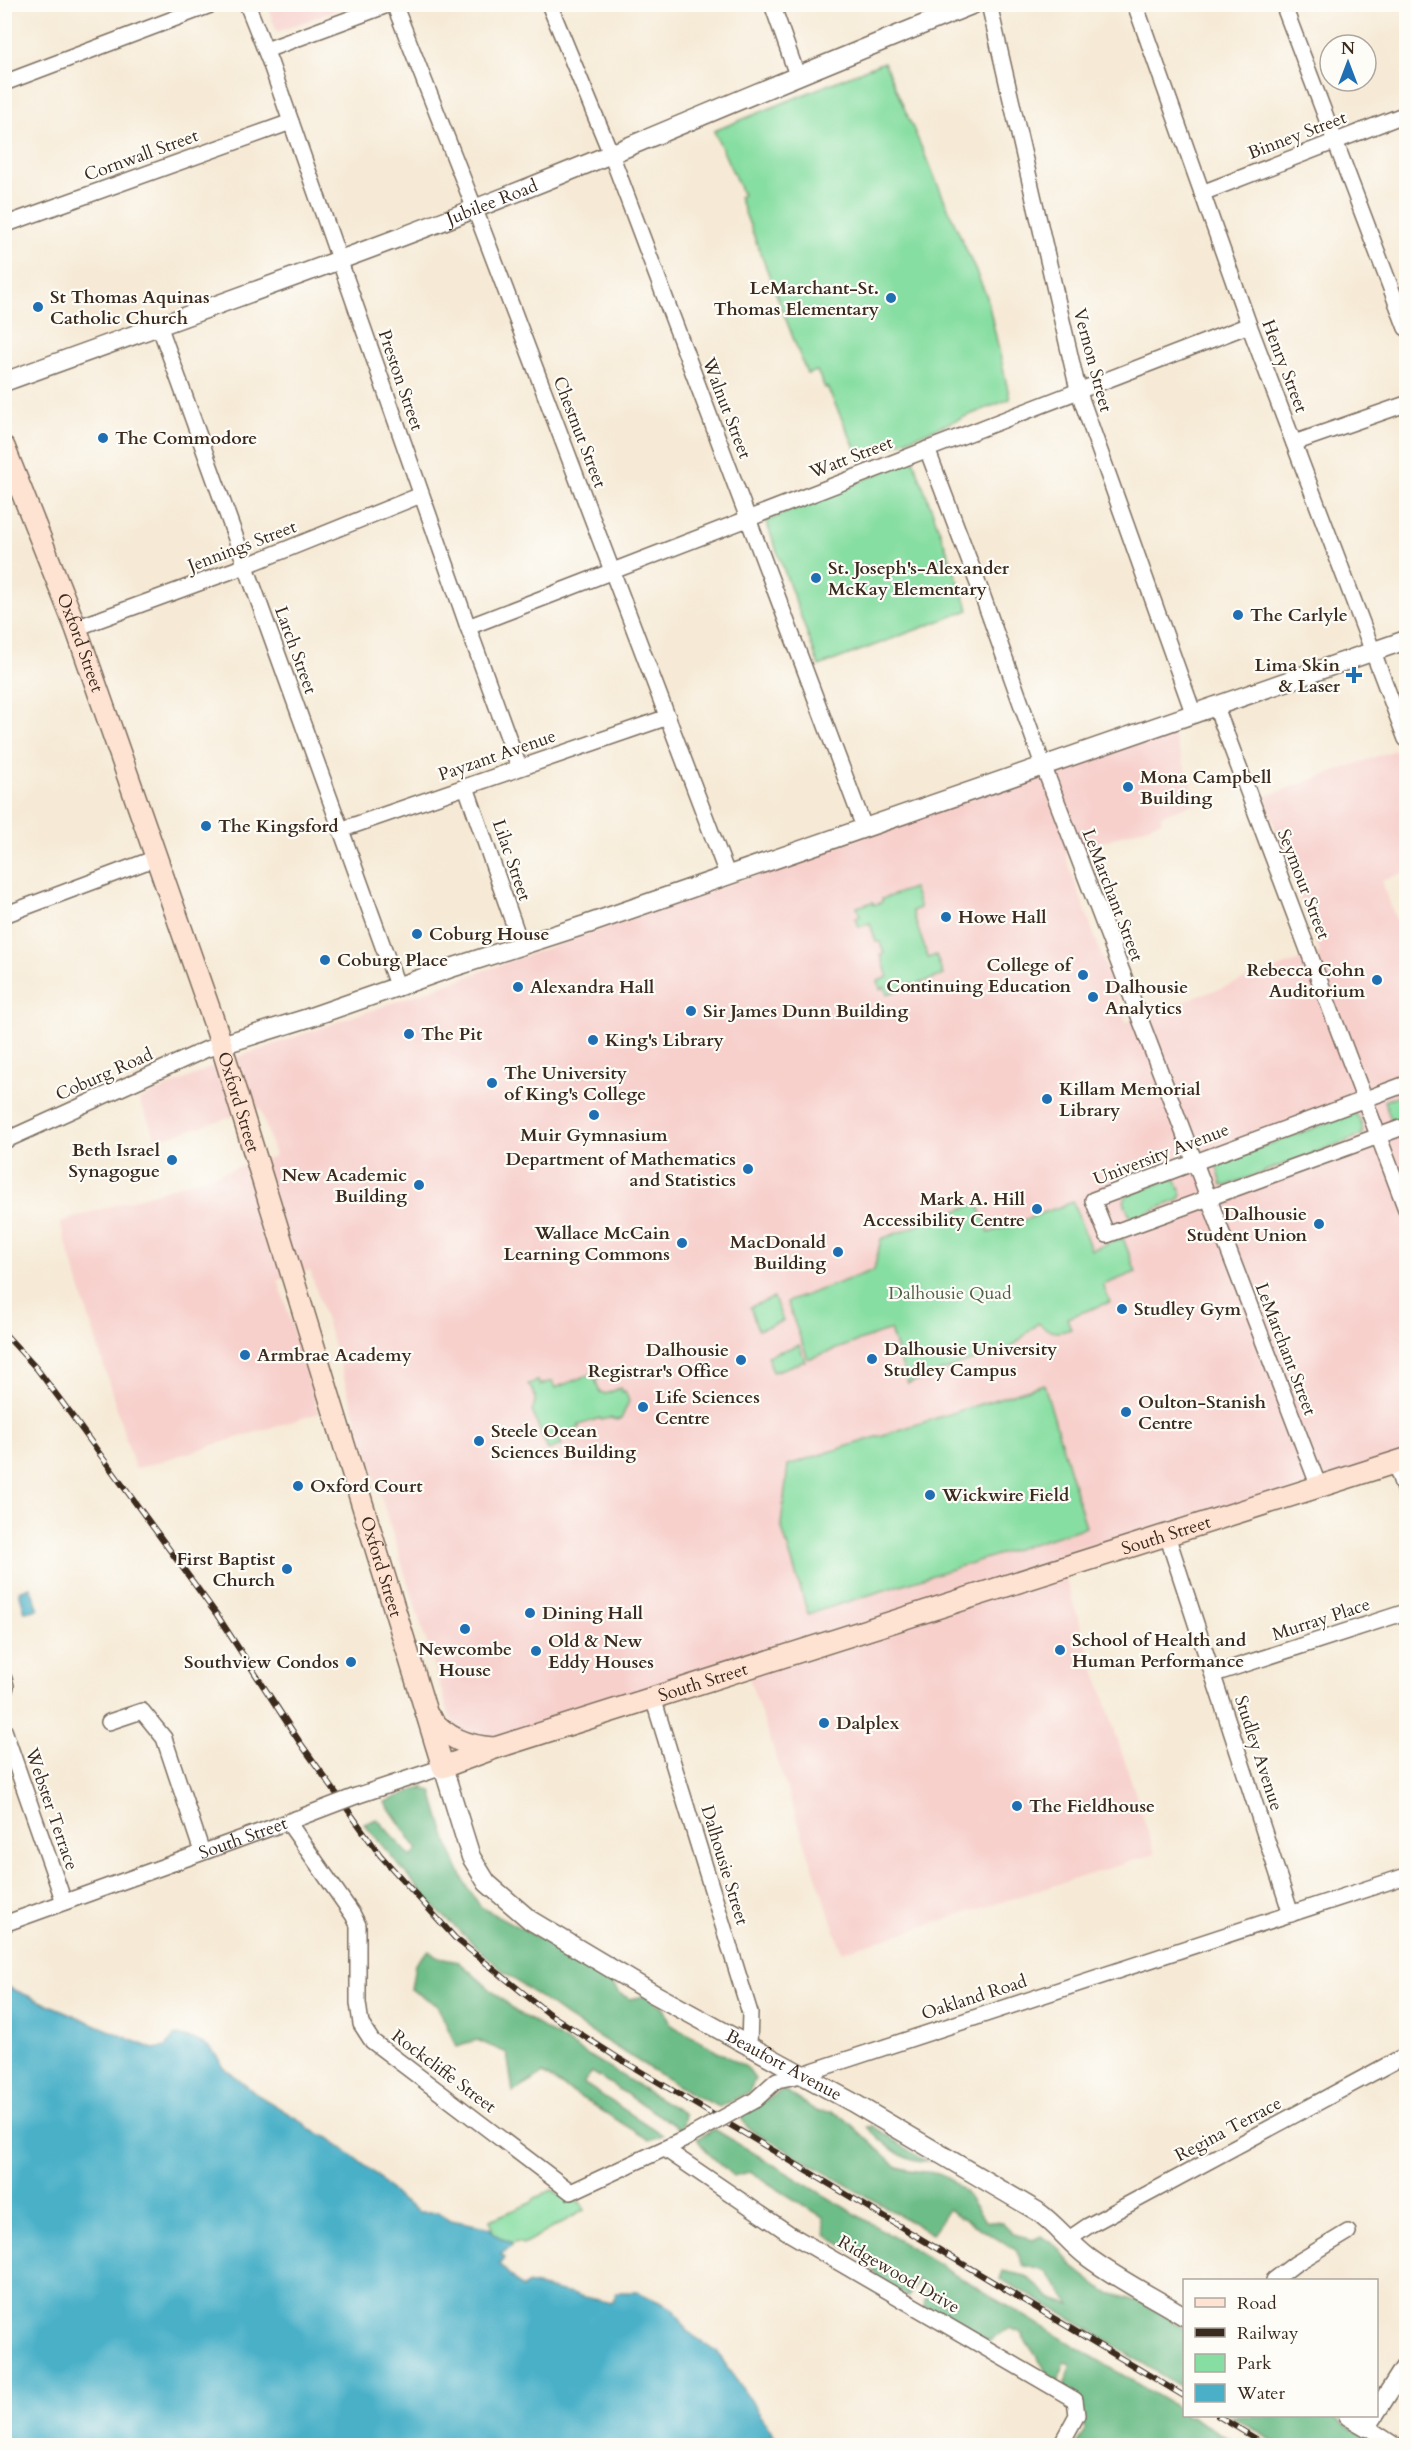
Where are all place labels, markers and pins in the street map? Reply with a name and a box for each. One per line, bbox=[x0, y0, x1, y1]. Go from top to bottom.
place label: LeMarchant-St. Thomas Elementary bbox=[714, 276, 880, 322]
place label: St Thomas Aquinas Catholic Church bbox=[50, 285, 210, 331]
marker: LeMarchant-St. Thomas Elementary bbox=[884, 291, 898, 305]
marker: St Thomas Aquinas Catholic Church bbox=[31, 300, 45, 314]
place label: The Commodore bbox=[115, 426, 257, 451]
marker: The Commodore bbox=[96, 431, 110, 445]
place label: St. Joseph's-Alexander McKay Elementary bbox=[828, 556, 1010, 602]
marker: St. Joseph's-Alexander McKay Elementary bbox=[809, 571, 823, 585]
place label: The Carlyle bbox=[1250, 603, 1348, 628]
marker: The Carlyle bbox=[1231, 608, 1245, 622]
place label: Lima Skin & Laser bbox=[1254, 653, 1341, 699]
marker: Lima Skin & Laser bbox=[1345, 666, 1363, 684]
place label: Mona Campbell Building bbox=[1140, 765, 1271, 811]
marker: Mona Campbell Building bbox=[1121, 780, 1135, 794]
place label: The Kingsford bbox=[218, 814, 339, 839]
marker: The Kingsford bbox=[199, 819, 213, 833]
place label: Howe Hall bbox=[958, 905, 1047, 930]
marker: Howe Hall bbox=[939, 910, 953, 924]
place label: Coburg House bbox=[429, 922, 550, 947]
marker: Coburg House bbox=[410, 927, 424, 941]
place label: Coburg Place bbox=[337, 948, 448, 973]
marker: Coburg Place bbox=[318, 953, 332, 967]
place label: College of Continuing Education bbox=[886, 953, 1074, 999]
place label: Rebecca Cohn Auditorium bbox=[1246, 958, 1365, 1004]
marker: College of Continuing Education bbox=[1076, 968, 1090, 982]
marker: Rebecca Cohn Auditorium bbox=[1370, 973, 1384, 987]
place label: Alexandra Hall bbox=[530, 975, 654, 1000]
place label: Dalhousie Analytics bbox=[1105, 975, 1188, 1021]
marker: Alexandra Hall bbox=[511, 980, 525, 994]
marker: Dalhousie Analytics bbox=[1086, 990, 1100, 1004]
place label: Sir James Dunn Building bbox=[703, 999, 908, 1024]
marker: Sir James Dunn Building bbox=[684, 1004, 698, 1018]
place label: The Pit bbox=[421, 1022, 483, 1047]
marker: The Pit bbox=[402, 1027, 416, 1041]
place label: King's Library bbox=[605, 1028, 724, 1053]
marker: King's Library bbox=[586, 1033, 600, 1047]
place label: The University of King's College bbox=[504, 1061, 646, 1107]
marker: The University of King's College bbox=[485, 1076, 499, 1090]
place label: Killam Memorial Library bbox=[1059, 1077, 1201, 1123]
marker: Killam Memorial Library bbox=[1040, 1092, 1054, 1106]
marker: Muir Gymnasium bbox=[587, 1108, 601, 1122]
place label: Muir Gymnasium bbox=[520, 1123, 668, 1148]
place label: Beth Israel Synagogue bbox=[68, 1138, 160, 1184]
place label: Department of Mathematics and Statistics bbox=[506, 1147, 736, 1193]
marker: Beth Israel Synagogue bbox=[165, 1153, 179, 1167]
marker: Department of Mathematics and Statistics bbox=[741, 1162, 755, 1176]
place label: New Academic Building bbox=[282, 1163, 407, 1209]
marker: New Academic Building bbox=[412, 1178, 426, 1192]
place label: Mark A. Hill Accessibility Centre bbox=[863, 1187, 1025, 1233]
marker: Mark A. Hill Accessibility Centre bbox=[1030, 1202, 1044, 1216]
place label: Dalhousie Student Union bbox=[1187, 1202, 1307, 1248]
marker: Dalhousie Student Union bbox=[1312, 1217, 1326, 1231]
place label: Wallace McCain Learning Commons bbox=[504, 1221, 670, 1267]
place label: MacDonald Building bbox=[730, 1230, 827, 1276]
marker: Wallace McCain Learning Commons bbox=[675, 1236, 689, 1250]
marker: MacDonald Building bbox=[831, 1245, 845, 1259]
place label: Studley Gym bbox=[1134, 1297, 1242, 1322]
marker: Studley Gym bbox=[1115, 1302, 1129, 1316]
place label: Dalhousie University Studley Campus bbox=[884, 1337, 1058, 1383]
place label: Dalhousie Registrar's Office bbox=[588, 1338, 729, 1384]
place label: Armbrae Academy bbox=[257, 1343, 412, 1368]
marker: Armbrae Academy bbox=[238, 1348, 252, 1362]
marker: Dalhousie University Studley Campus bbox=[865, 1352, 879, 1366]
marker: Dalhousie Registrar's Office bbox=[734, 1353, 748, 1367]
place label: Life Sciences Centre bbox=[655, 1385, 760, 1431]
place label: Oulton-Stanish Centre bbox=[1138, 1390, 1266, 1436]
marker: Life Sciences Centre bbox=[636, 1400, 650, 1414]
marker: Oulton-Stanish Centre bbox=[1119, 1405, 1133, 1419]
place label: Steele Ocean Sciences Building bbox=[491, 1419, 636, 1465]
marker: Steele Ocean Sciences Building bbox=[472, 1434, 486, 1448]
place label: Oxford Court bbox=[310, 1474, 423, 1499]
marker: Oxford Court bbox=[291, 1479, 305, 1493]
place label: Wickwire Field bbox=[941, 1483, 1070, 1508]
marker: Wickwire Field bbox=[923, 1488, 937, 1502]
place label: First Baptist Church bbox=[177, 1547, 276, 1593]
marker: First Baptist Church bbox=[280, 1562, 294, 1576]
place label: Dining Hall bbox=[542, 1601, 643, 1626]
marker: Dining Hall bbox=[523, 1606, 537, 1620]
marker: Newcombe House bbox=[458, 1622, 472, 1636]
place label: School of Health and Human Performance bbox=[1072, 1628, 1247, 1674]
place label: Old & New Eddy Houses bbox=[548, 1629, 654, 1675]
place label: Newcombe House bbox=[418, 1637, 512, 1683]
marker: School of Health and Human Performance bbox=[1053, 1643, 1067, 1657]
marker: Old & New Eddy Houses bbox=[529, 1644, 543, 1658]
place label: Southview Condos bbox=[184, 1650, 339, 1675]
marker: Southview Condos bbox=[344, 1655, 358, 1669]
place label: Dalplex bbox=[836, 1711, 900, 1736]
marker: Dalplex bbox=[817, 1716, 831, 1730]
place label: The Fieldhouse bbox=[1029, 1794, 1155, 1819]
marker: The Fieldhouse bbox=[1010, 1799, 1024, 1813]

